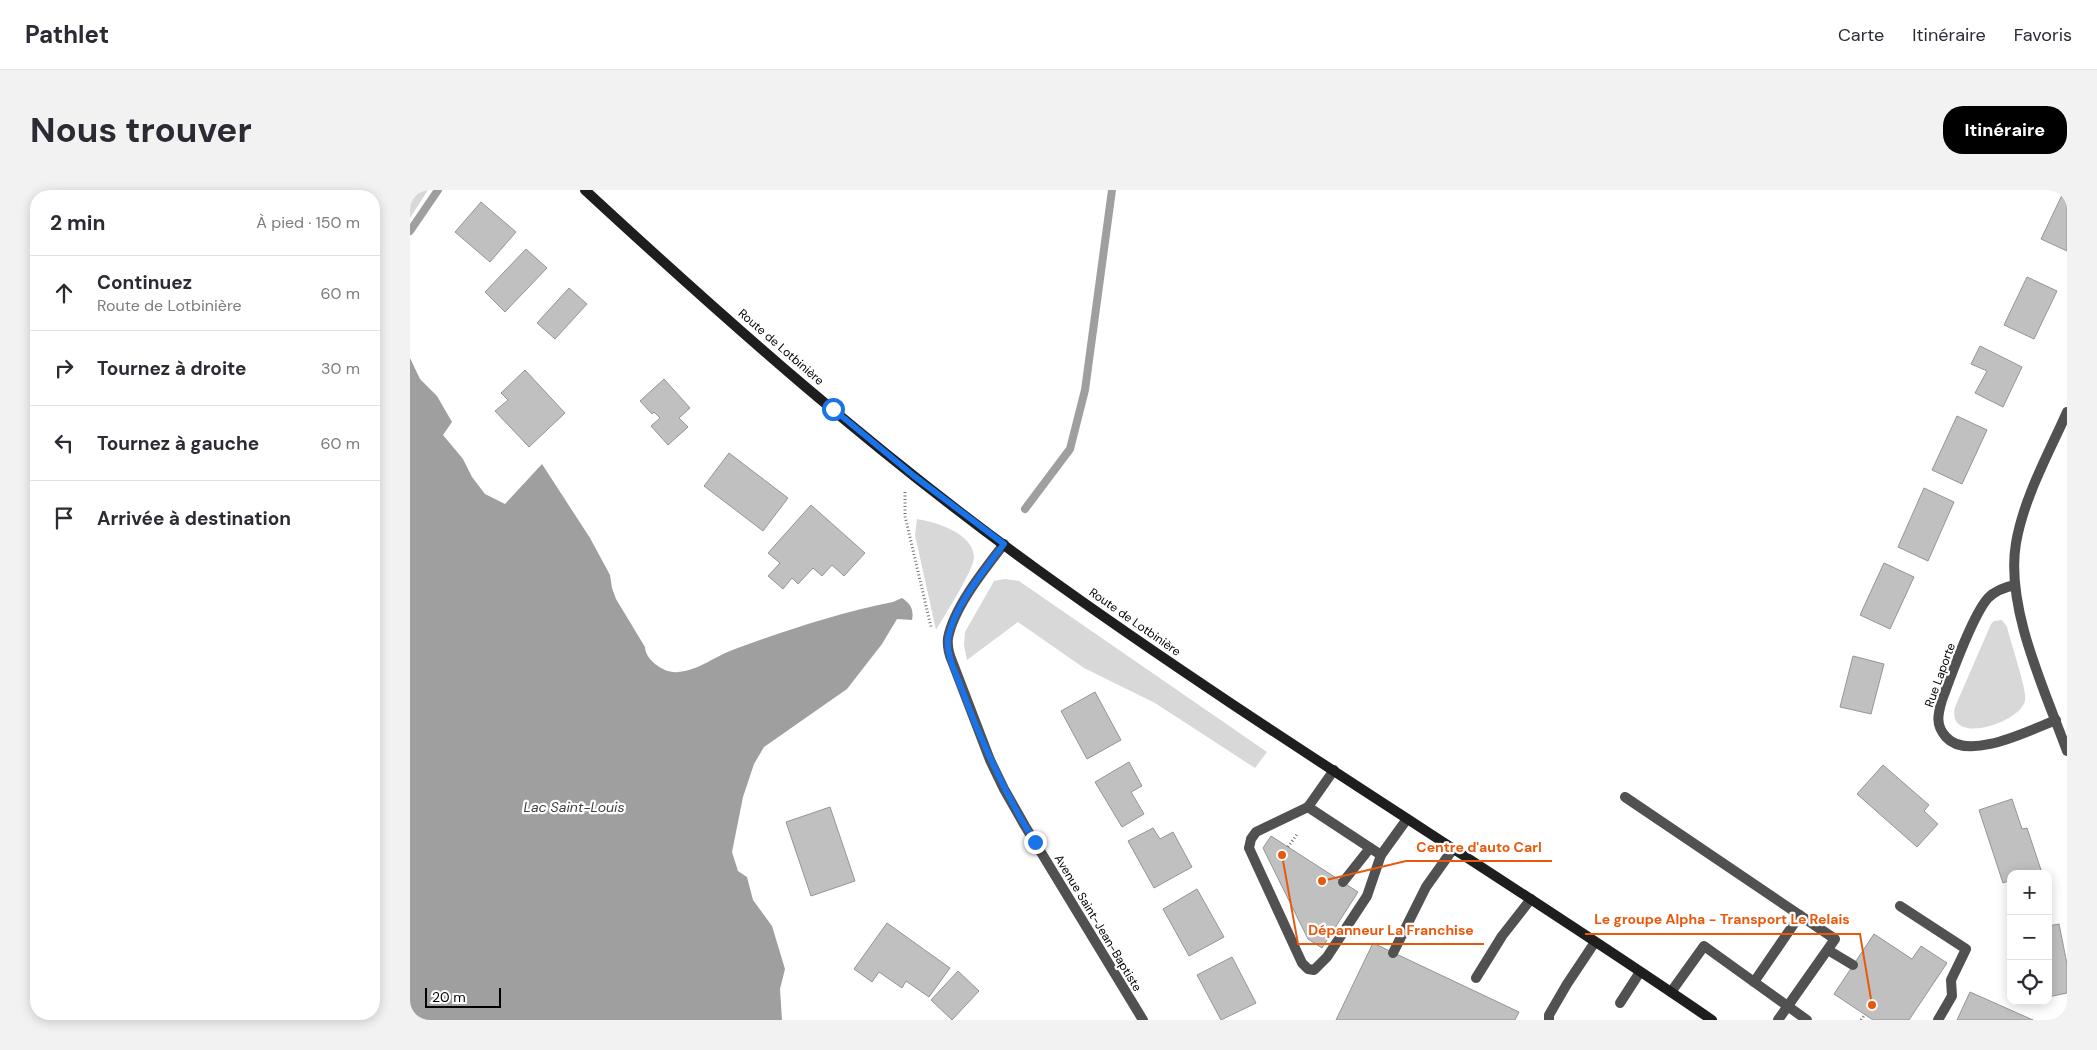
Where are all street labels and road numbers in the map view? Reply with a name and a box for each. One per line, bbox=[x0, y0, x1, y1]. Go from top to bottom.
street label: Route de Lotbinière bbox=[735, 305, 827, 389]
street label: Route de Lotbinière bbox=[1086, 584, 1184, 660]
street label: Rue Laporte bbox=[1921, 640, 1959, 709]
street label: Avenue Saint-Jean-Baptiste bbox=[1051, 852, 1145, 995]

